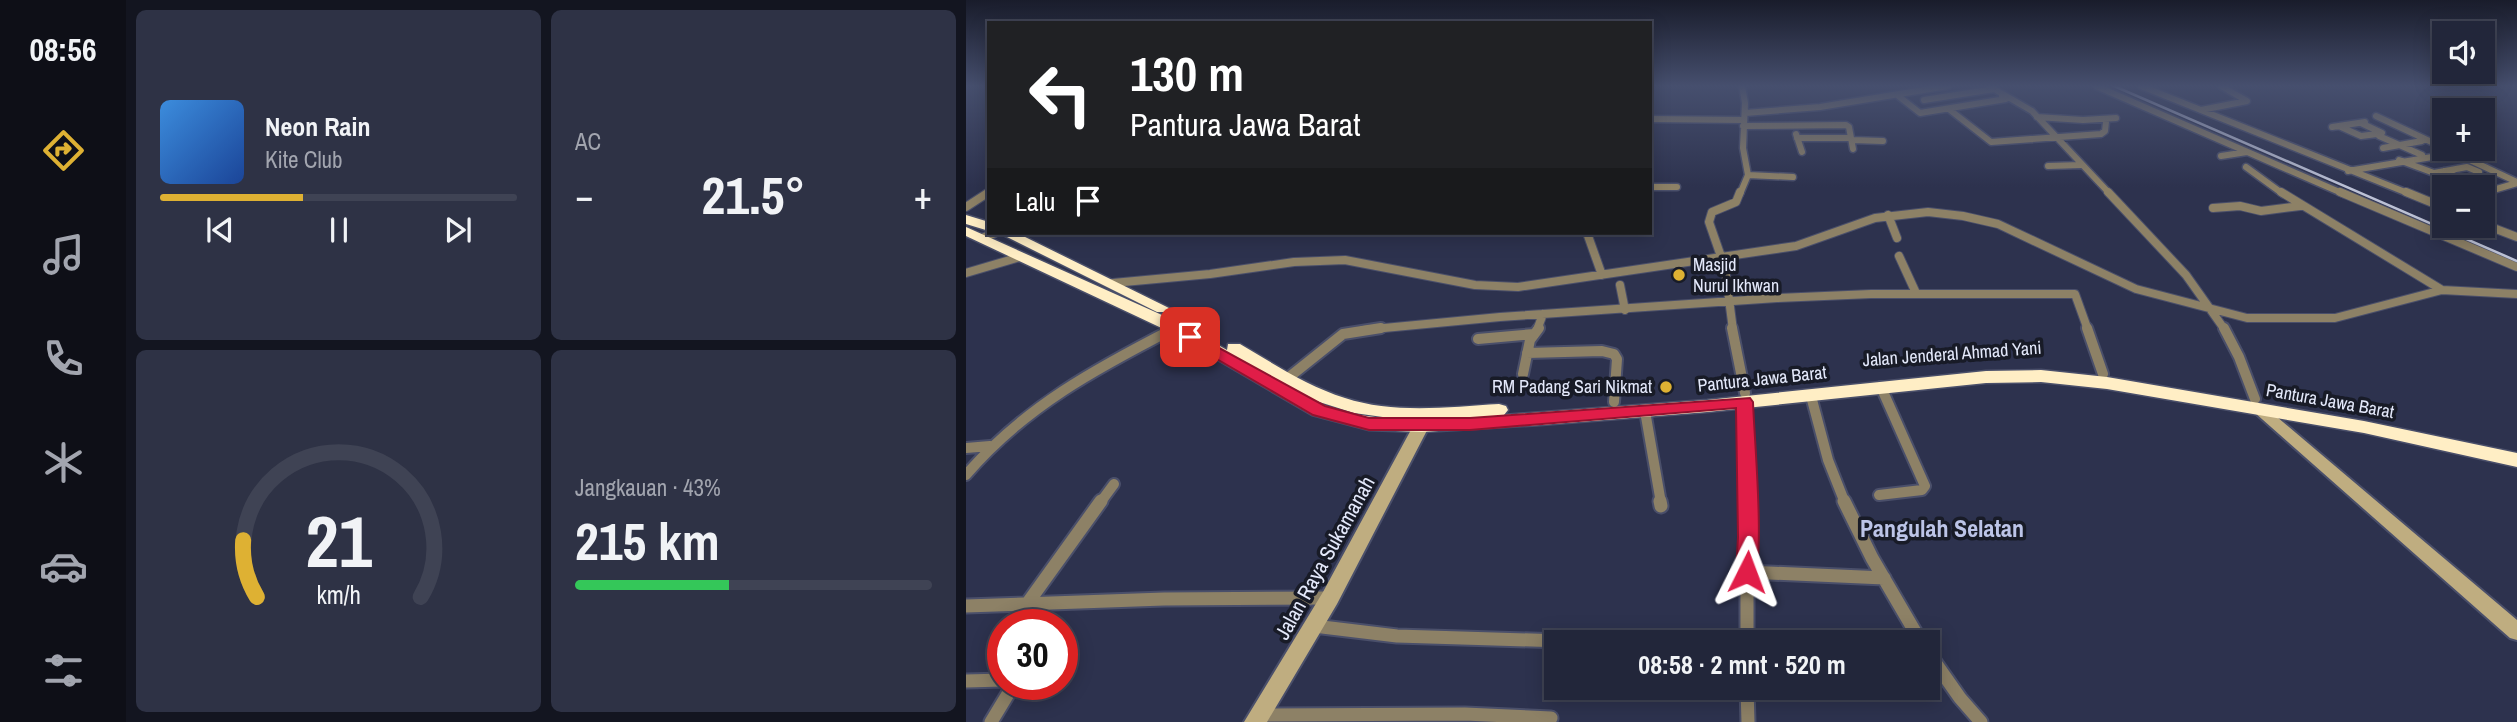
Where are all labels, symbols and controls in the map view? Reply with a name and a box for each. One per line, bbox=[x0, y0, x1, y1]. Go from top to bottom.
map controls bbox=[2432, 21, 2495, 238]
button: sound bbox=[2432, 21, 2495, 84]
text: 08:56 bbox=[29, 28, 97, 71]
text: 130 m bbox=[1130, 40, 1244, 106]
icon: left bbox=[1015, 49, 1106, 140]
button: + bbox=[2432, 98, 2495, 161]
text: Pantura Jawa Barat bbox=[1130, 103, 1360, 146]
text: Neon Rain bbox=[265, 109, 370, 144]
icon: directions bbox=[39, 126, 88, 175]
text: AC bbox=[575, 126, 601, 157]
text: Kite Club bbox=[265, 144, 343, 175]
text: 21.5° bbox=[702, 160, 805, 230]
text: − bbox=[575, 170, 593, 221]
text: + bbox=[914, 170, 932, 221]
button: − bbox=[2432, 175, 2495, 238]
icon: arrive bbox=[1069, 182, 1107, 220]
text: Lalu bbox=[1015, 184, 1055, 219]
icon: previous bbox=[201, 211, 239, 249]
icon: pause bbox=[320, 211, 358, 249]
icon: next bbox=[439, 211, 477, 249]
icon: music bbox=[39, 230, 88, 279]
place label: Masjid Nurul Ikhwan bbox=[1693, 252, 1779, 298]
marker: Masjid Nurul Ikhwan bbox=[1671, 267, 1687, 283]
pin bbox=[1160, 307, 1220, 367]
icon: arrive bbox=[1171, 318, 1209, 356]
icon: phone bbox=[39, 334, 88, 383]
street label: Jalan Jenderal Ahmad Yani bbox=[1862, 335, 2042, 372]
street label: Pantura Jawa Barat bbox=[1696, 359, 1828, 398]
place label: RM Padang Sari Nikmat bbox=[1492, 374, 1652, 399]
street label: Pantura Jawa Barat bbox=[2264, 377, 2396, 424]
marker: RM Padang Sari Nikmat bbox=[1658, 379, 1674, 395]
icon: climate bbox=[39, 438, 88, 487]
street label: Jalan Raya Sukamanah bbox=[1268, 471, 1382, 645]
text: Jangkauan · 43% bbox=[575, 472, 721, 503]
text: 21 bbox=[305, 492, 372, 590]
text: 215 km bbox=[575, 506, 720, 576]
district label: Pangulah Selatan bbox=[1860, 512, 2024, 544]
position arrow bbox=[1710, 535, 1784, 609]
icon: car bbox=[39, 542, 88, 591]
text: km/h bbox=[316, 578, 361, 612]
speed limit sign: 30 bbox=[987, 609, 1078, 700]
icon: filters bbox=[39, 646, 88, 695]
text: 08:58 · 2 mnt · 520 m bbox=[1638, 647, 1846, 682]

